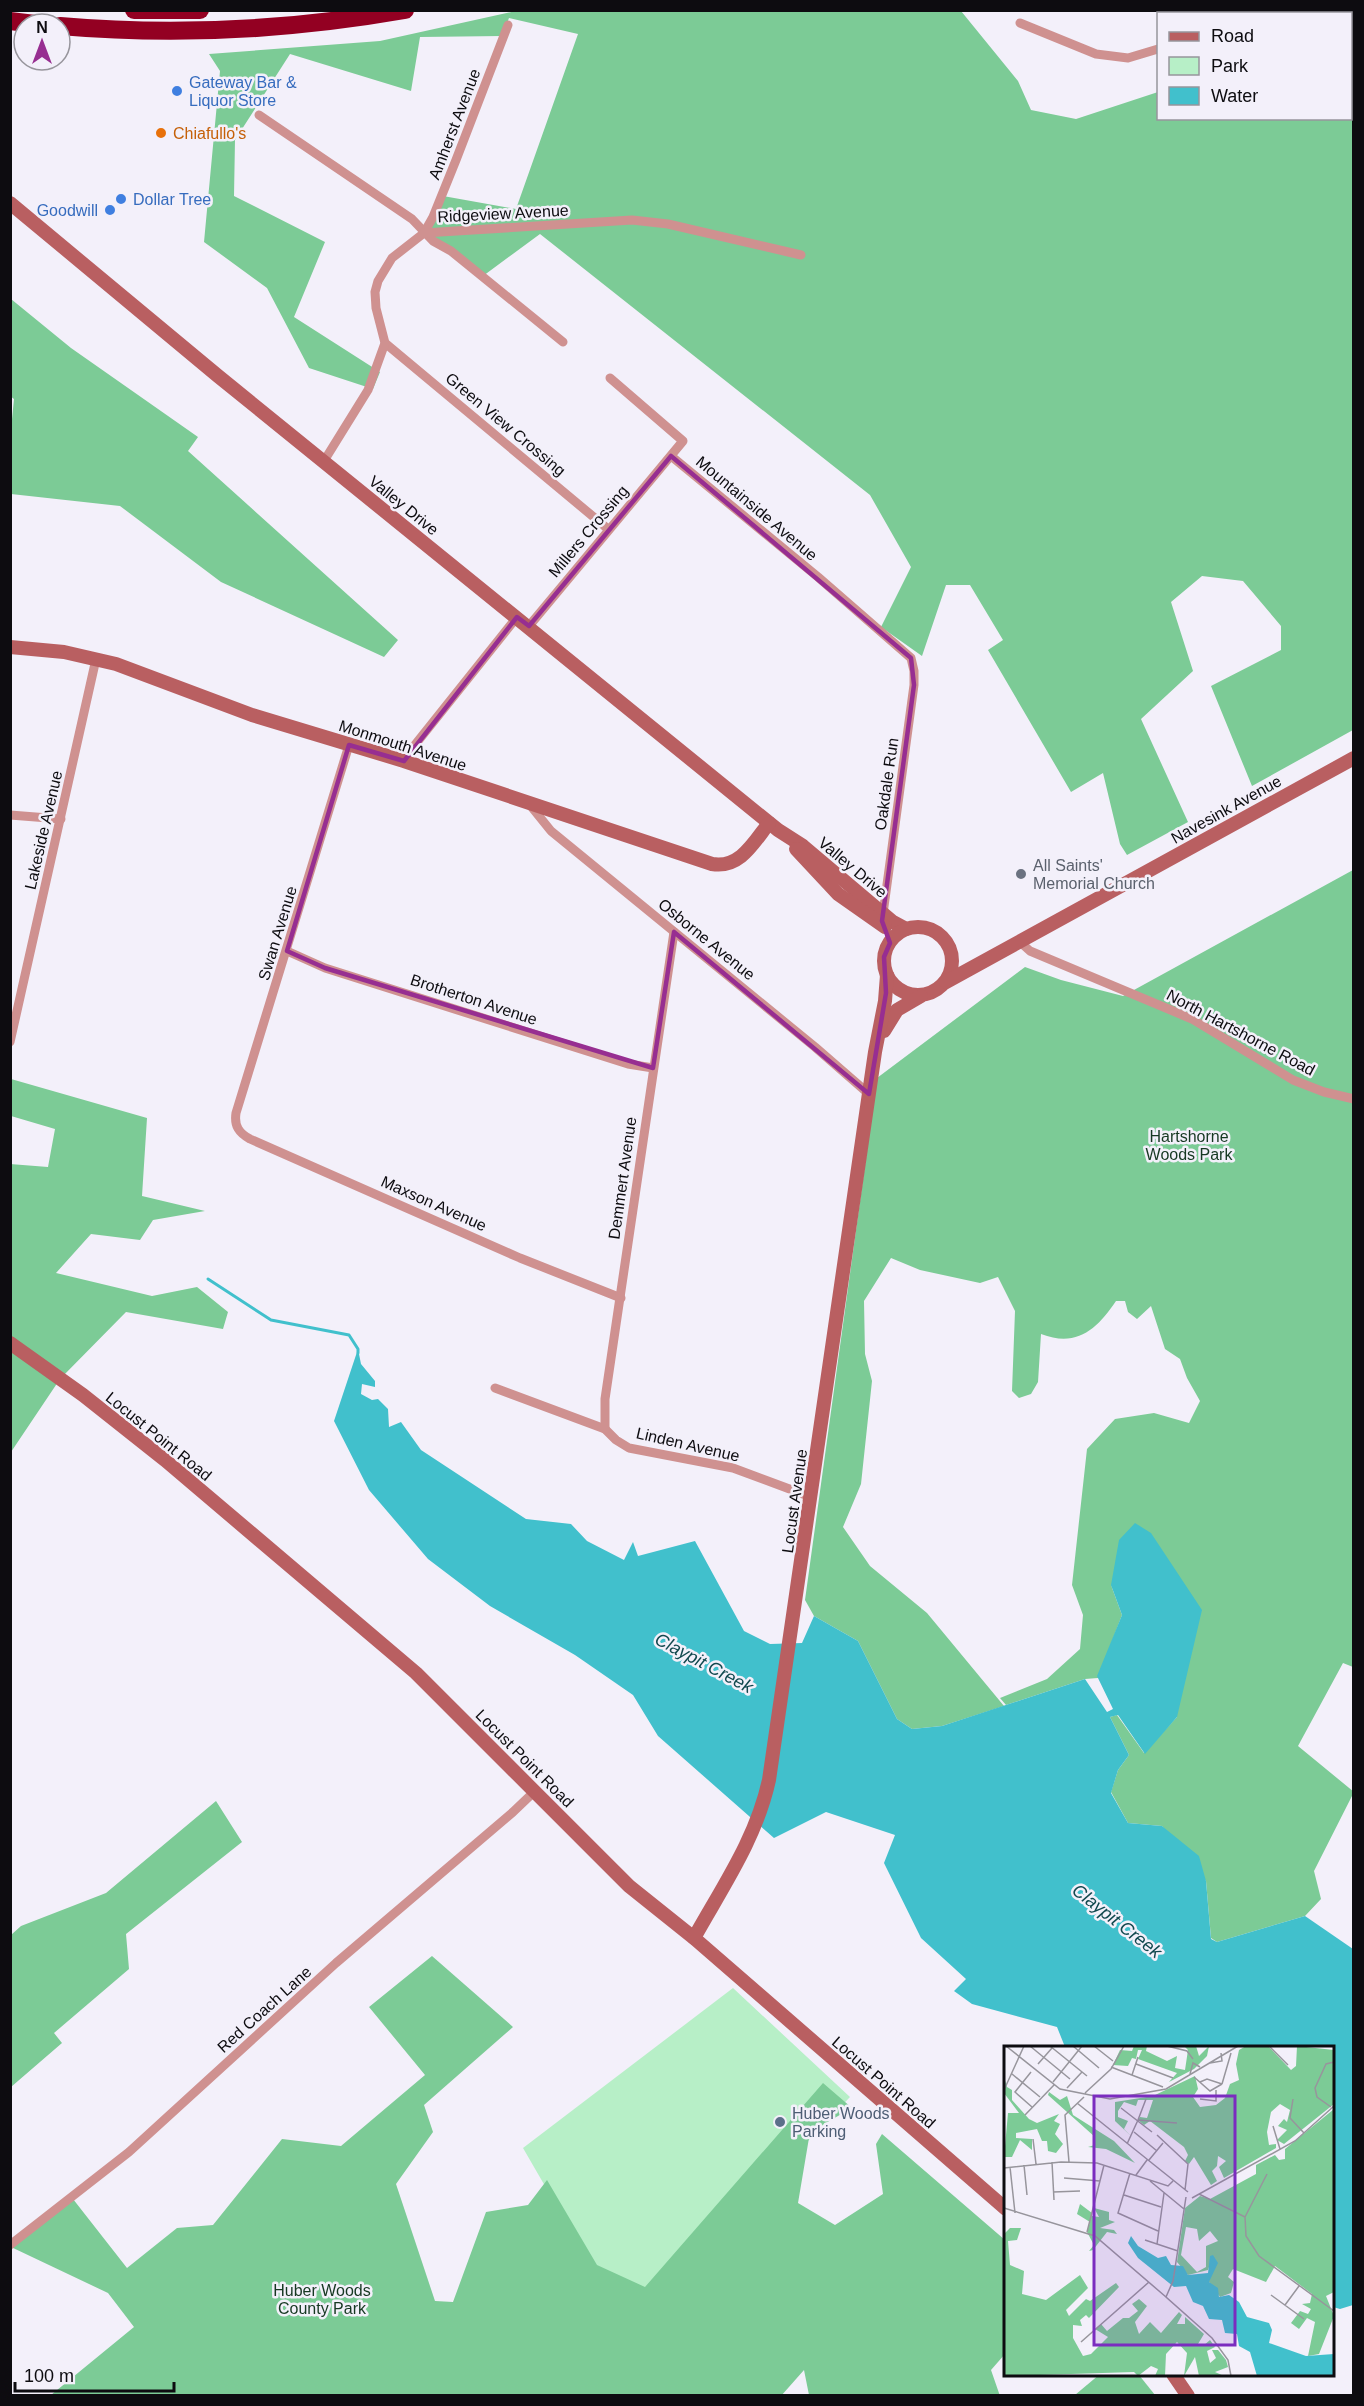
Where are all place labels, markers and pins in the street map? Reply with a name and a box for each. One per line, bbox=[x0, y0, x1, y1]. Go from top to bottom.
place label: Gateway Bar & Liquor Store bbox=[189, 74, 297, 109]
marker: Gateway Bar & Liquor Store bbox=[170, 84, 184, 98]
place label: Chiafullo's bbox=[173, 125, 246, 142]
marker: Chiafullo's bbox=[154, 126, 168, 140]
place label: Dollar Tree bbox=[133, 191, 211, 208]
marker: Dollar Tree bbox=[114, 192, 128, 206]
place label: Goodwill bbox=[37, 202, 98, 219]
marker: Goodwill bbox=[103, 203, 117, 217]
place label: All Saints' Memorial Church bbox=[1033, 857, 1155, 892]
marker: All Saints' Memorial Church bbox=[1014, 867, 1028, 881]
place label: Huber Woods Parking bbox=[792, 2105, 890, 2140]
marker: Huber Woods Parking bbox=[773, 2115, 787, 2129]

